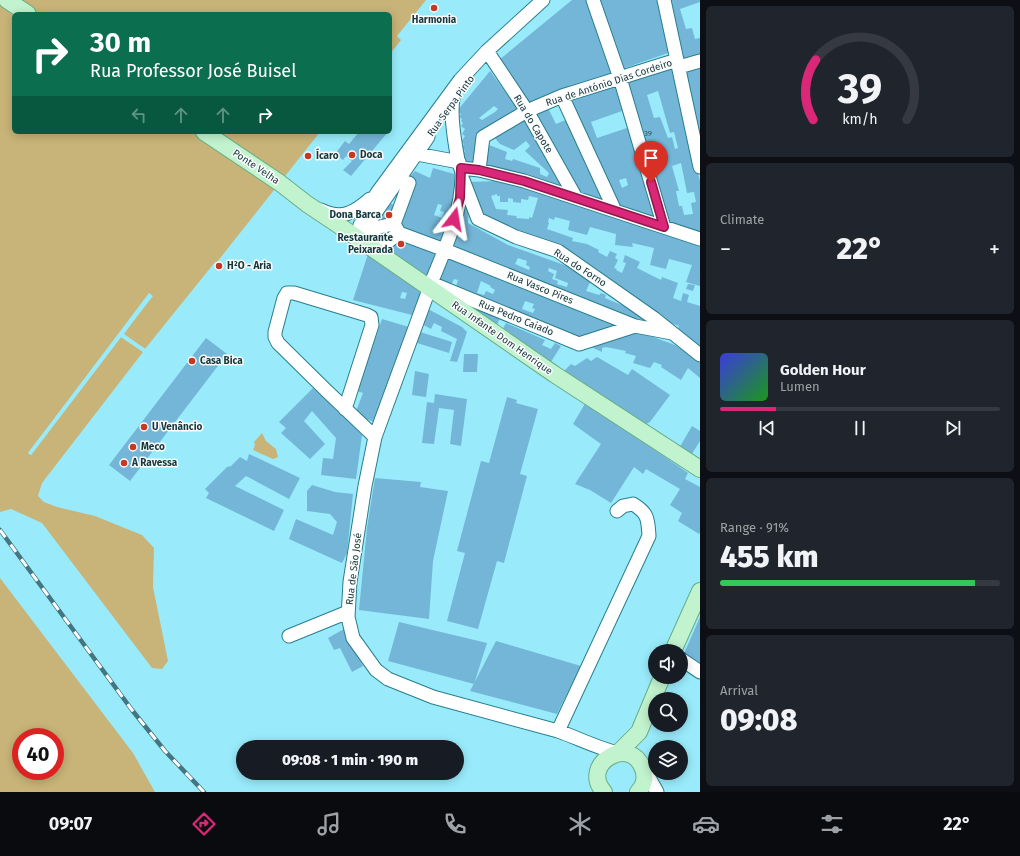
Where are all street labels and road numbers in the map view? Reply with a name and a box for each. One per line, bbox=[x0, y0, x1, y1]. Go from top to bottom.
street label: Rua de António Dias Cordeiro bbox=[544, 57, 674, 109]
street label: Rua Serpa Pinto bbox=[425, 73, 477, 139]
street label: Rua do Capote bbox=[511, 93, 555, 155]
street label: Ponte Velha bbox=[230, 147, 282, 187]
street label: Rua do Forno bbox=[551, 247, 609, 290]
street label: Rua Vasco Pires bbox=[505, 269, 575, 307]
street label: Rua Pedro Caiado bbox=[477, 297, 555, 339]
street label: Rua Infante Dom Henrique bbox=[449, 299, 555, 377]
street label: Rua de São José bbox=[344, 532, 364, 606]

